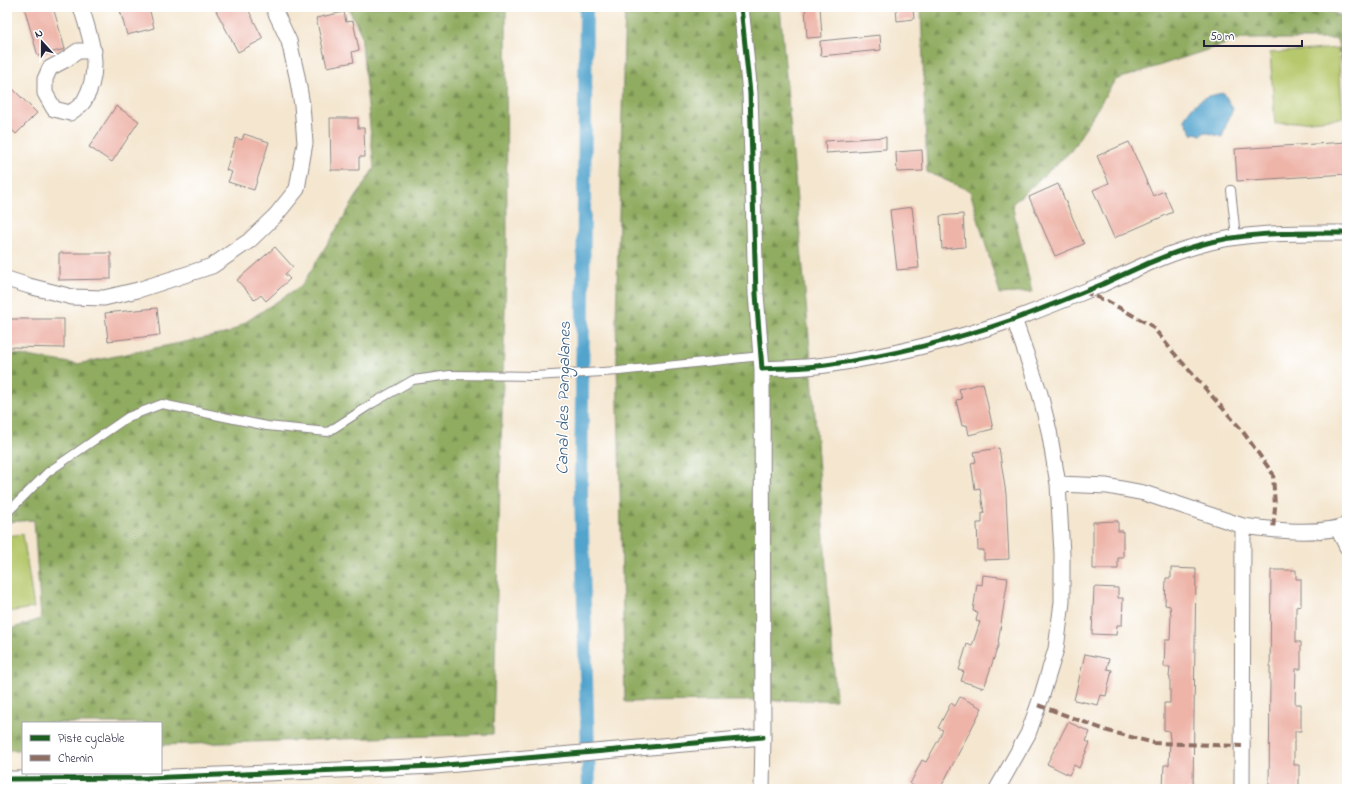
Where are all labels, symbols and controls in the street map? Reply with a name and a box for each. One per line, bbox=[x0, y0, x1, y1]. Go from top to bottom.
north arrow bbox=[22, 22, 62, 62]
scale bar bbox=[1204, 22, 1302, 48]
text: N bbox=[32, 25, 45, 42]
text: 50 m bbox=[1210, 28, 1234, 46]
water label: Canal des Pangalanes bbox=[550, 321, 579, 475]
legend bbox=[22, 722, 162, 774]
text: Piste cyclable bbox=[58, 730, 125, 749]
text: Chemin bbox=[58, 750, 93, 768]

